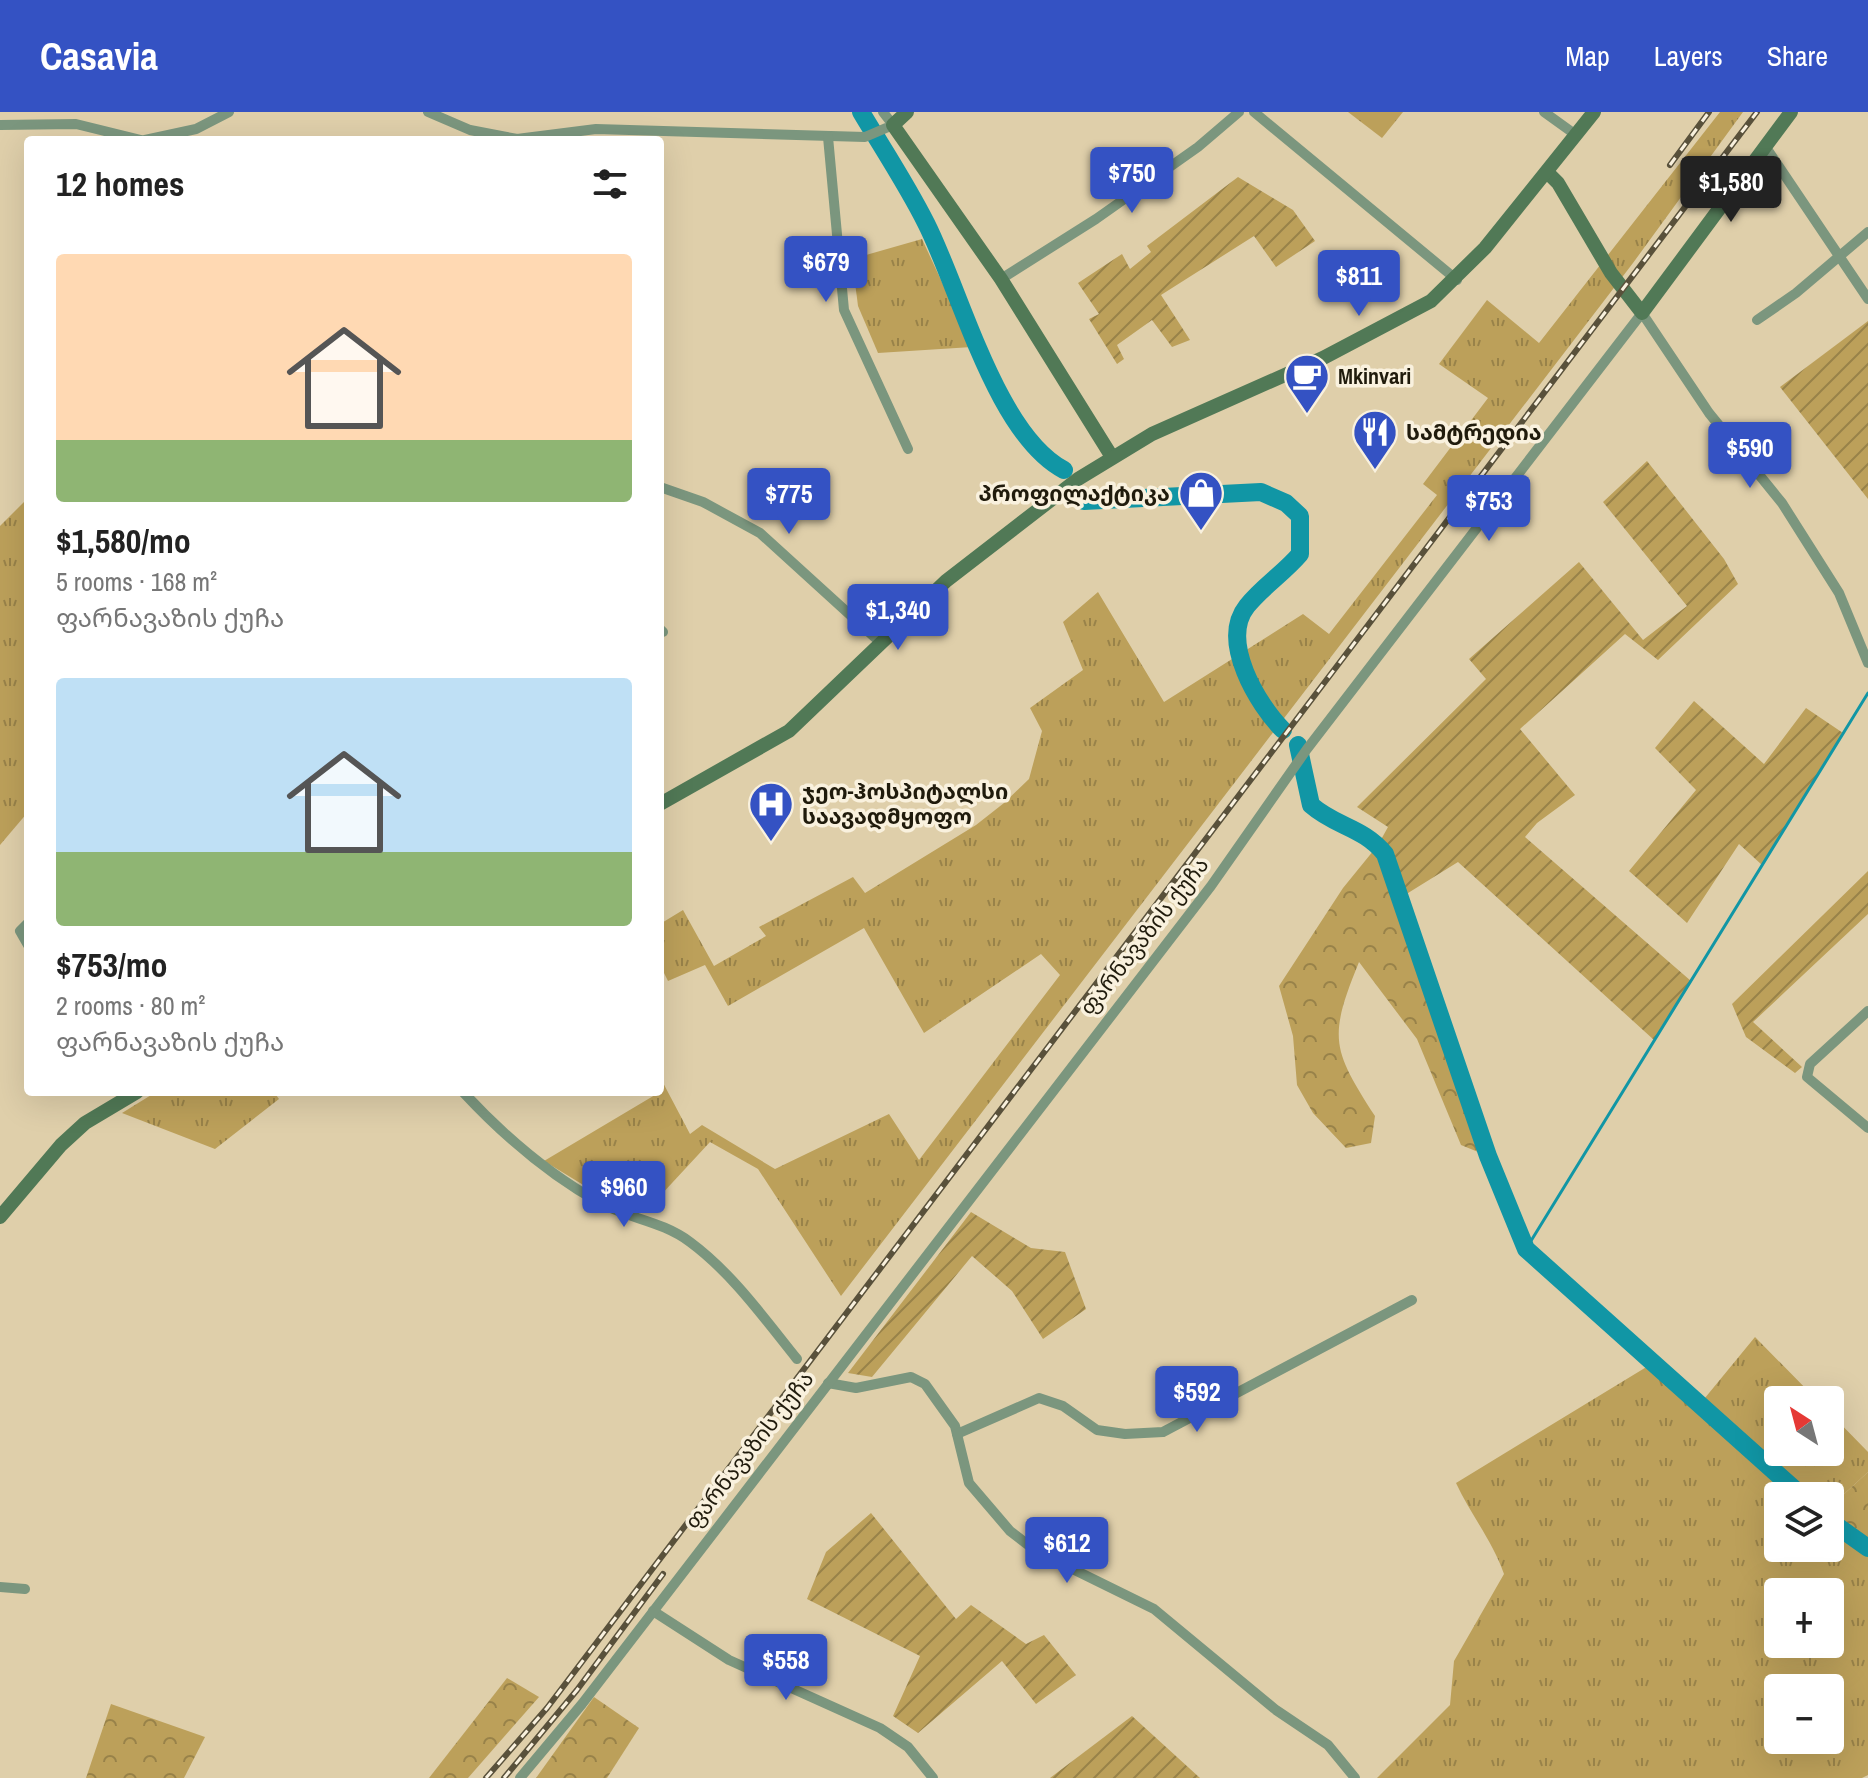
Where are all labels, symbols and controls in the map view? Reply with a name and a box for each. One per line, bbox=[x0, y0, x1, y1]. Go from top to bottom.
text: Casavia bbox=[40, 31, 158, 82]
text: Map bbox=[1565, 37, 1610, 75]
text: Layers bbox=[1654, 37, 1723, 75]
text: Share bbox=[1767, 37, 1828, 75]
pin: $750 bbox=[1085, 147, 1179, 215]
text: $750 bbox=[1108, 155, 1156, 190]
pin: $1,580 bbox=[1666, 156, 1796, 224]
text: 12 homes bbox=[56, 161, 185, 207]
icon: filters bbox=[588, 162, 632, 206]
text: $1,580 bbox=[1698, 164, 1764, 199]
pin: $679 bbox=[779, 236, 873, 304]
text: $679 bbox=[802, 244, 850, 279]
pin: $811 bbox=[1312, 250, 1406, 318]
text: $811 bbox=[1336, 258, 1382, 293]
icon: home bbox=[272, 306, 416, 450]
cafe icon: Mkinvari bbox=[1283, 352, 1331, 415]
place label: Mkinvari bbox=[1338, 361, 1411, 391]
restaurant icon: სამტრედია bbox=[1351, 408, 1399, 471]
place label: სამტრედია bbox=[1406, 417, 1542, 447]
pin: $590 bbox=[1703, 422, 1797, 490]
text: $590 bbox=[1726, 430, 1774, 465]
pin: $775 bbox=[742, 468, 836, 536]
shop icon: პროფილაქტიკა bbox=[1177, 469, 1225, 532]
pin: $753 bbox=[1442, 475, 1536, 543]
text: $775 bbox=[765, 476, 813, 511]
place label: პროფილაქტიკა bbox=[979, 478, 1170, 508]
text: $753 bbox=[1465, 483, 1513, 518]
text: $1,580/mo bbox=[56, 518, 191, 564]
text: 5 rooms · 168 m² bbox=[56, 564, 217, 599]
pin: $1,340 bbox=[833, 584, 963, 652]
text: $1,340 bbox=[865, 592, 931, 627]
text: ფარნავაზის ქუჩა bbox=[56, 600, 284, 635]
icon: home bbox=[272, 730, 416, 874]
place label: ჯეო-ჰოსპიტალსი საავადმყოფო bbox=[802, 776, 1008, 831]
hospital icon: ჯეო-ჰოსპიტალსი საავადმყოფო bbox=[747, 780, 795, 843]
street label: ფარნავაზის ქუჩა bbox=[1073, 851, 1215, 1021]
text: $753/mo bbox=[56, 942, 168, 988]
text: 2 rooms · 80 m² bbox=[56, 988, 205, 1023]
text: ფარნავაზის ქუჩა bbox=[56, 1024, 284, 1059]
pin: $960 bbox=[577, 1161, 671, 1229]
text: $960 bbox=[600, 1169, 648, 1204]
street label: ფარნავაზის ქუჩა bbox=[678, 1365, 820, 1535]
pin: $592 bbox=[1150, 1366, 1244, 1434]
text: $592 bbox=[1173, 1374, 1221, 1409]
north arrow bbox=[1764, 1386, 1844, 1466]
map controls bbox=[1764, 1386, 1844, 1754]
button: layers bbox=[1764, 1482, 1844, 1562]
pin: $612 bbox=[1020, 1517, 1114, 1585]
text: $612 bbox=[1043, 1525, 1091, 1560]
button: + bbox=[1764, 1578, 1844, 1658]
pin: $558 bbox=[739, 1634, 833, 1702]
text: $558 bbox=[762, 1642, 810, 1677]
button: − bbox=[1764, 1674, 1844, 1754]

